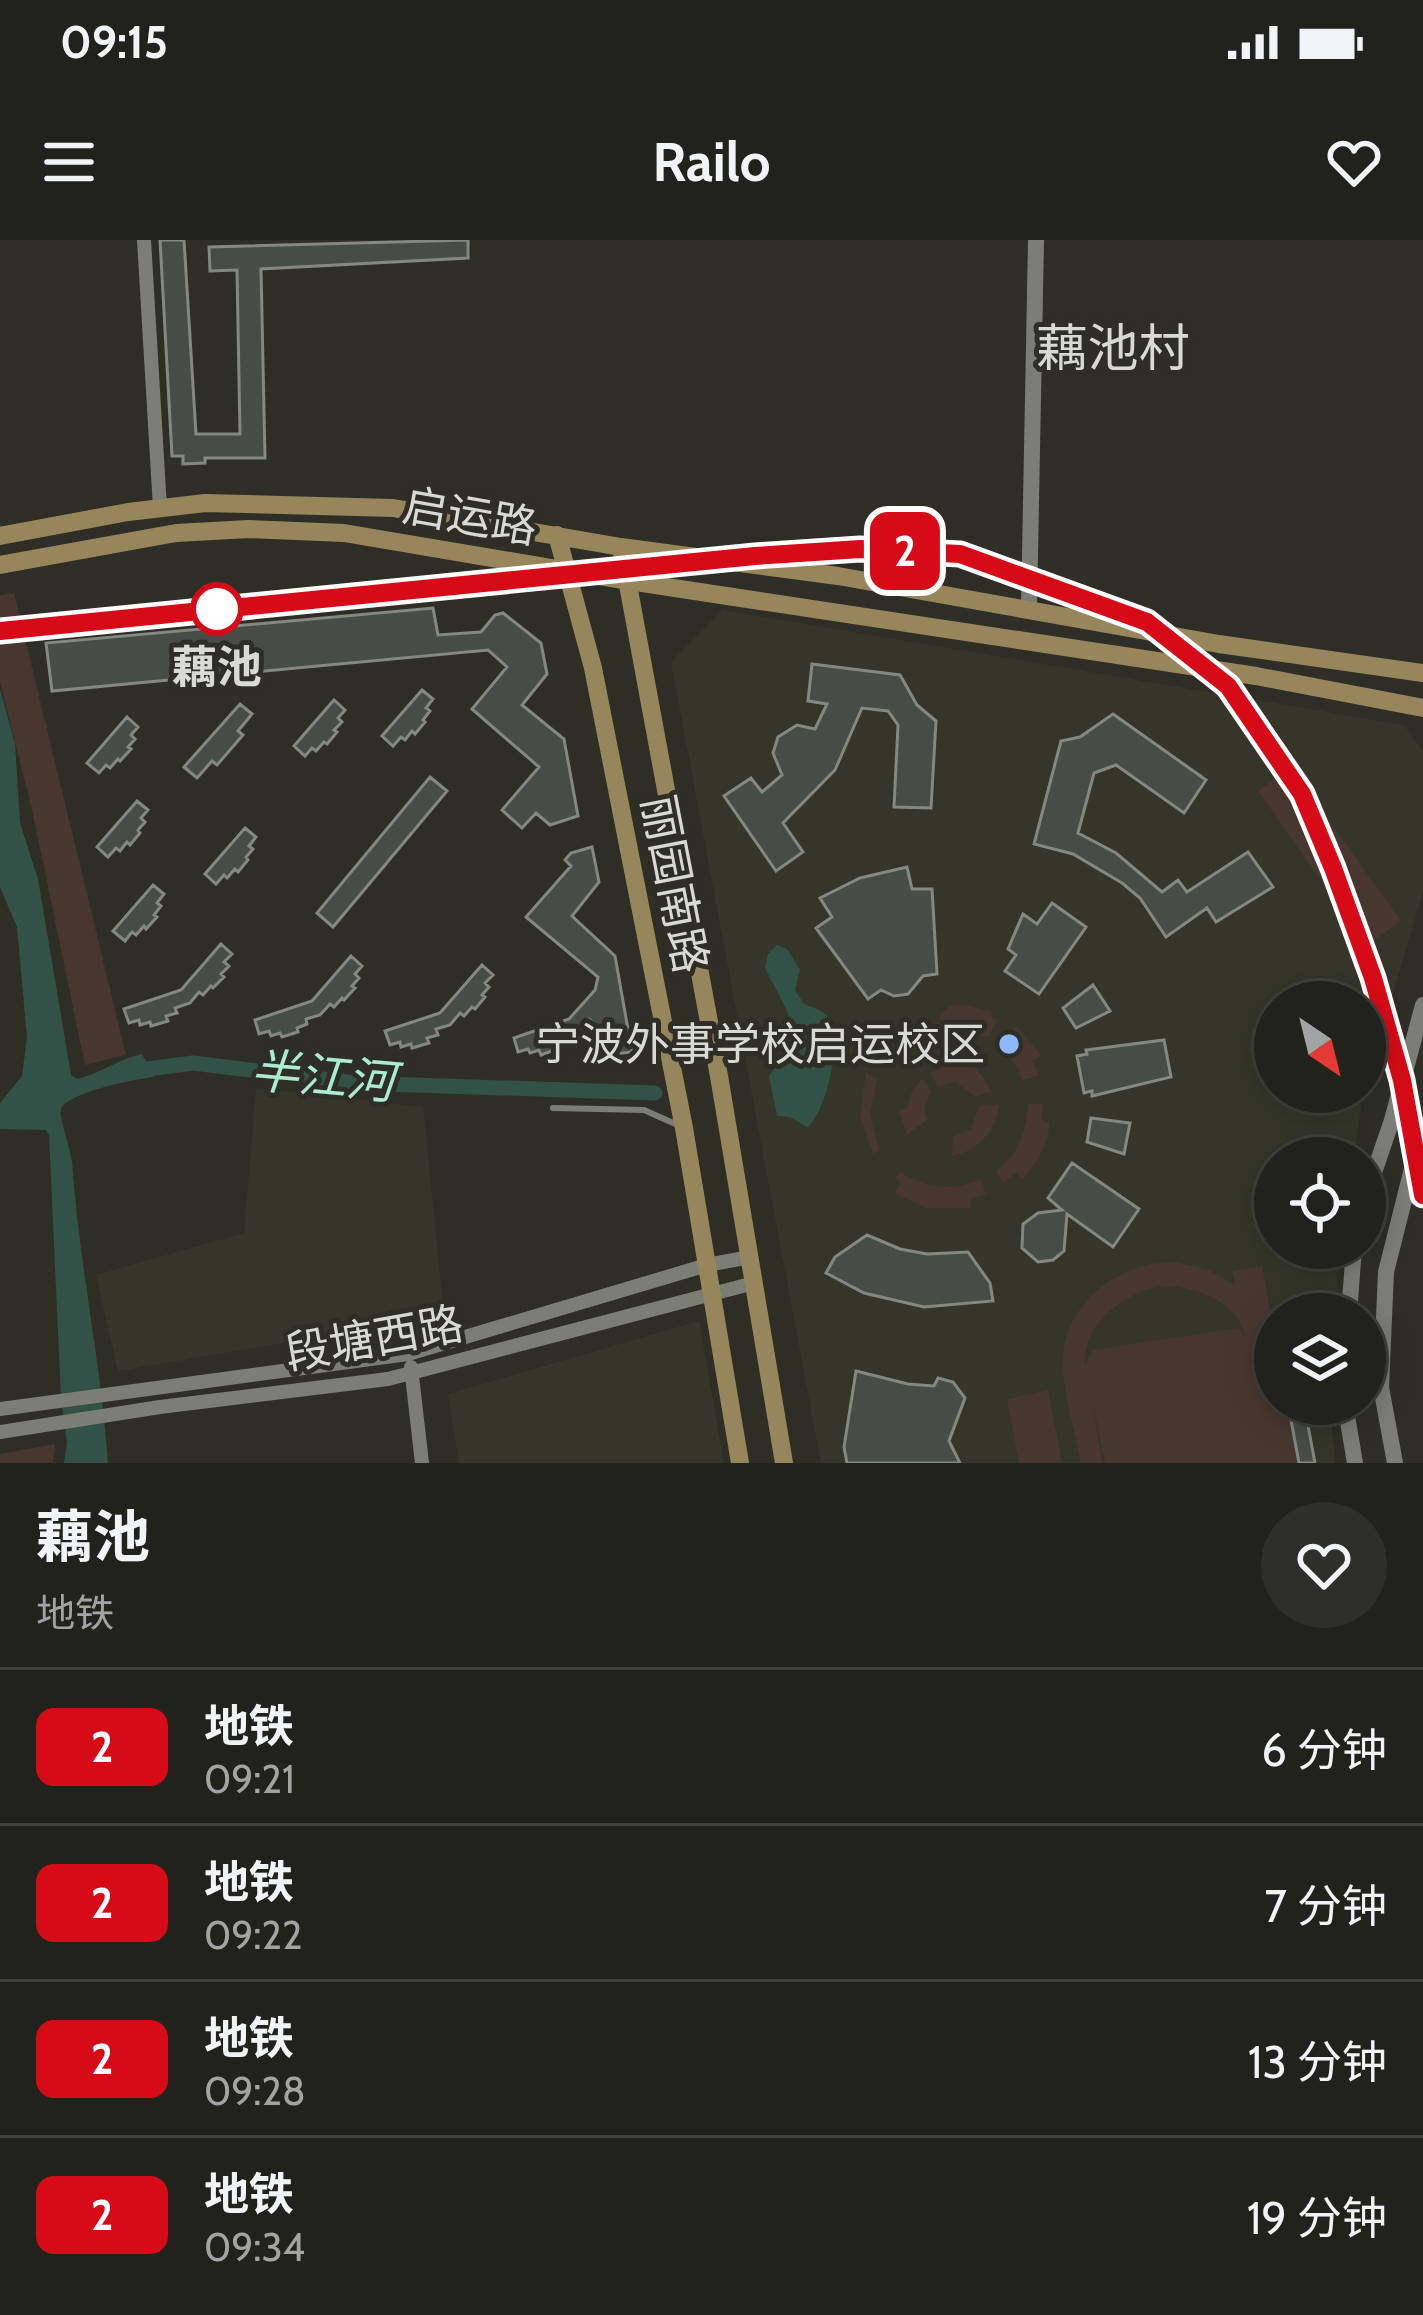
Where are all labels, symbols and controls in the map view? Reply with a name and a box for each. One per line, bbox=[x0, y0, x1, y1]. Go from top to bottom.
text: 09:15 bbox=[60, 15, 168, 69]
icon: menu bbox=[36, 129, 102, 195]
text: Railo bbox=[652, 129, 771, 195]
icon: heart bbox=[1321, 129, 1387, 195]
district label: 藕池村 bbox=[1036, 317, 1190, 379]
street label: 启运路 bbox=[399, 478, 541, 554]
line badge: 2 bbox=[866, 512, 944, 590]
text: 2 bbox=[894, 525, 916, 577]
marker: 藕池 bbox=[192, 584, 242, 634]
place label: 藕池 bbox=[172, 640, 262, 694]
street label: 丽园南路 bbox=[631, 790, 719, 978]
north arrow bbox=[1254, 981, 1386, 1113]
map controls bbox=[1254, 981, 1386, 1425]
place label: 宁波外事学校启运校区 bbox=[535, 1017, 985, 1071]
marker: 宁波外事学校启运校区 bbox=[996, 1031, 1022, 1057]
water label: 半江河 bbox=[249, 1041, 405, 1112]
button: locate bbox=[1254, 1137, 1386, 1269]
button: layers bbox=[1254, 1293, 1386, 1425]
street label: 段塘西路 bbox=[281, 1296, 467, 1380]
text: 藕池 bbox=[36, 1502, 150, 1571]
button: heart bbox=[1261, 1502, 1387, 1628]
text: 地铁 bbox=[36, 1589, 114, 1637]
text: 地铁 bbox=[204, 1699, 294, 1753]
text: 2 bbox=[91, 1721, 113, 1773]
text: 6 分钟 bbox=[1261, 1723, 1387, 1777]
text: 09:21 bbox=[204, 1755, 295, 1803]
text: 地铁 bbox=[204, 1855, 294, 1909]
text: 2 bbox=[91, 1877, 113, 1929]
text: 7 分钟 bbox=[1264, 1879, 1387, 1933]
text: 09:22 bbox=[204, 1911, 302, 1959]
text: 地铁 bbox=[204, 2011, 294, 2065]
text: 2 bbox=[91, 2033, 113, 2085]
text: 13 分钟 bbox=[1248, 2035, 1387, 2089]
text: 09:28 bbox=[204, 2067, 306, 2115]
text: 地铁 bbox=[204, 2167, 294, 2221]
text: 2 bbox=[91, 2189, 113, 2241]
text: 19 分钟 bbox=[1247, 2191, 1387, 2245]
text: 09:34 bbox=[204, 2223, 305, 2271]

